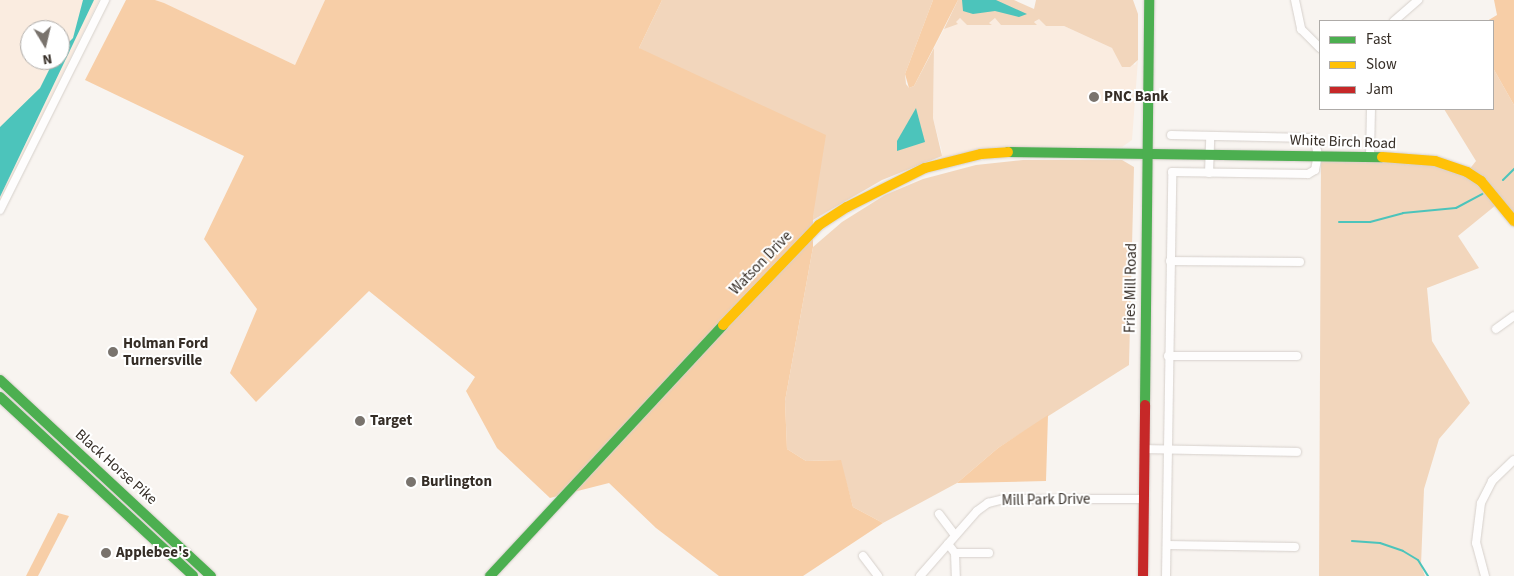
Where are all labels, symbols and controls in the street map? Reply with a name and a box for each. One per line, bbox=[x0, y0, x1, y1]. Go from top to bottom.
north arrow bbox=[20, 20, 70, 70]
legend bbox=[1319, 20, 1494, 110]
text: Fast bbox=[1366, 29, 1392, 50]
text: N bbox=[41, 48, 53, 69]
text: Slow bbox=[1366, 54, 1397, 75]
text: Jam bbox=[1366, 79, 1393, 100]
place label: PNC Bank bbox=[1104, 88, 1168, 106]
marker: PNC Bank bbox=[1088, 91, 1100, 103]
street label: White Birch Road bbox=[1289, 131, 1397, 153]
street label: Watson Drive bbox=[726, 227, 796, 299]
street label: Fries Mill Road bbox=[1121, 243, 1141, 333]
place label: Holman Ford Turnersville bbox=[123, 334, 208, 369]
marker: Holman Ford Turnersville bbox=[107, 346, 119, 358]
place label: Target bbox=[370, 412, 412, 430]
marker: Target bbox=[354, 415, 366, 427]
street label: Black Horse Pike bbox=[71, 426, 161, 508]
place label: Burlington bbox=[421, 473, 492, 491]
marker: Burlington bbox=[405, 476, 417, 488]
street label: Mill Park Drive bbox=[1001, 490, 1091, 510]
place label: Applebee's bbox=[116, 544, 189, 562]
marker: Applebee's bbox=[100, 547, 112, 559]

